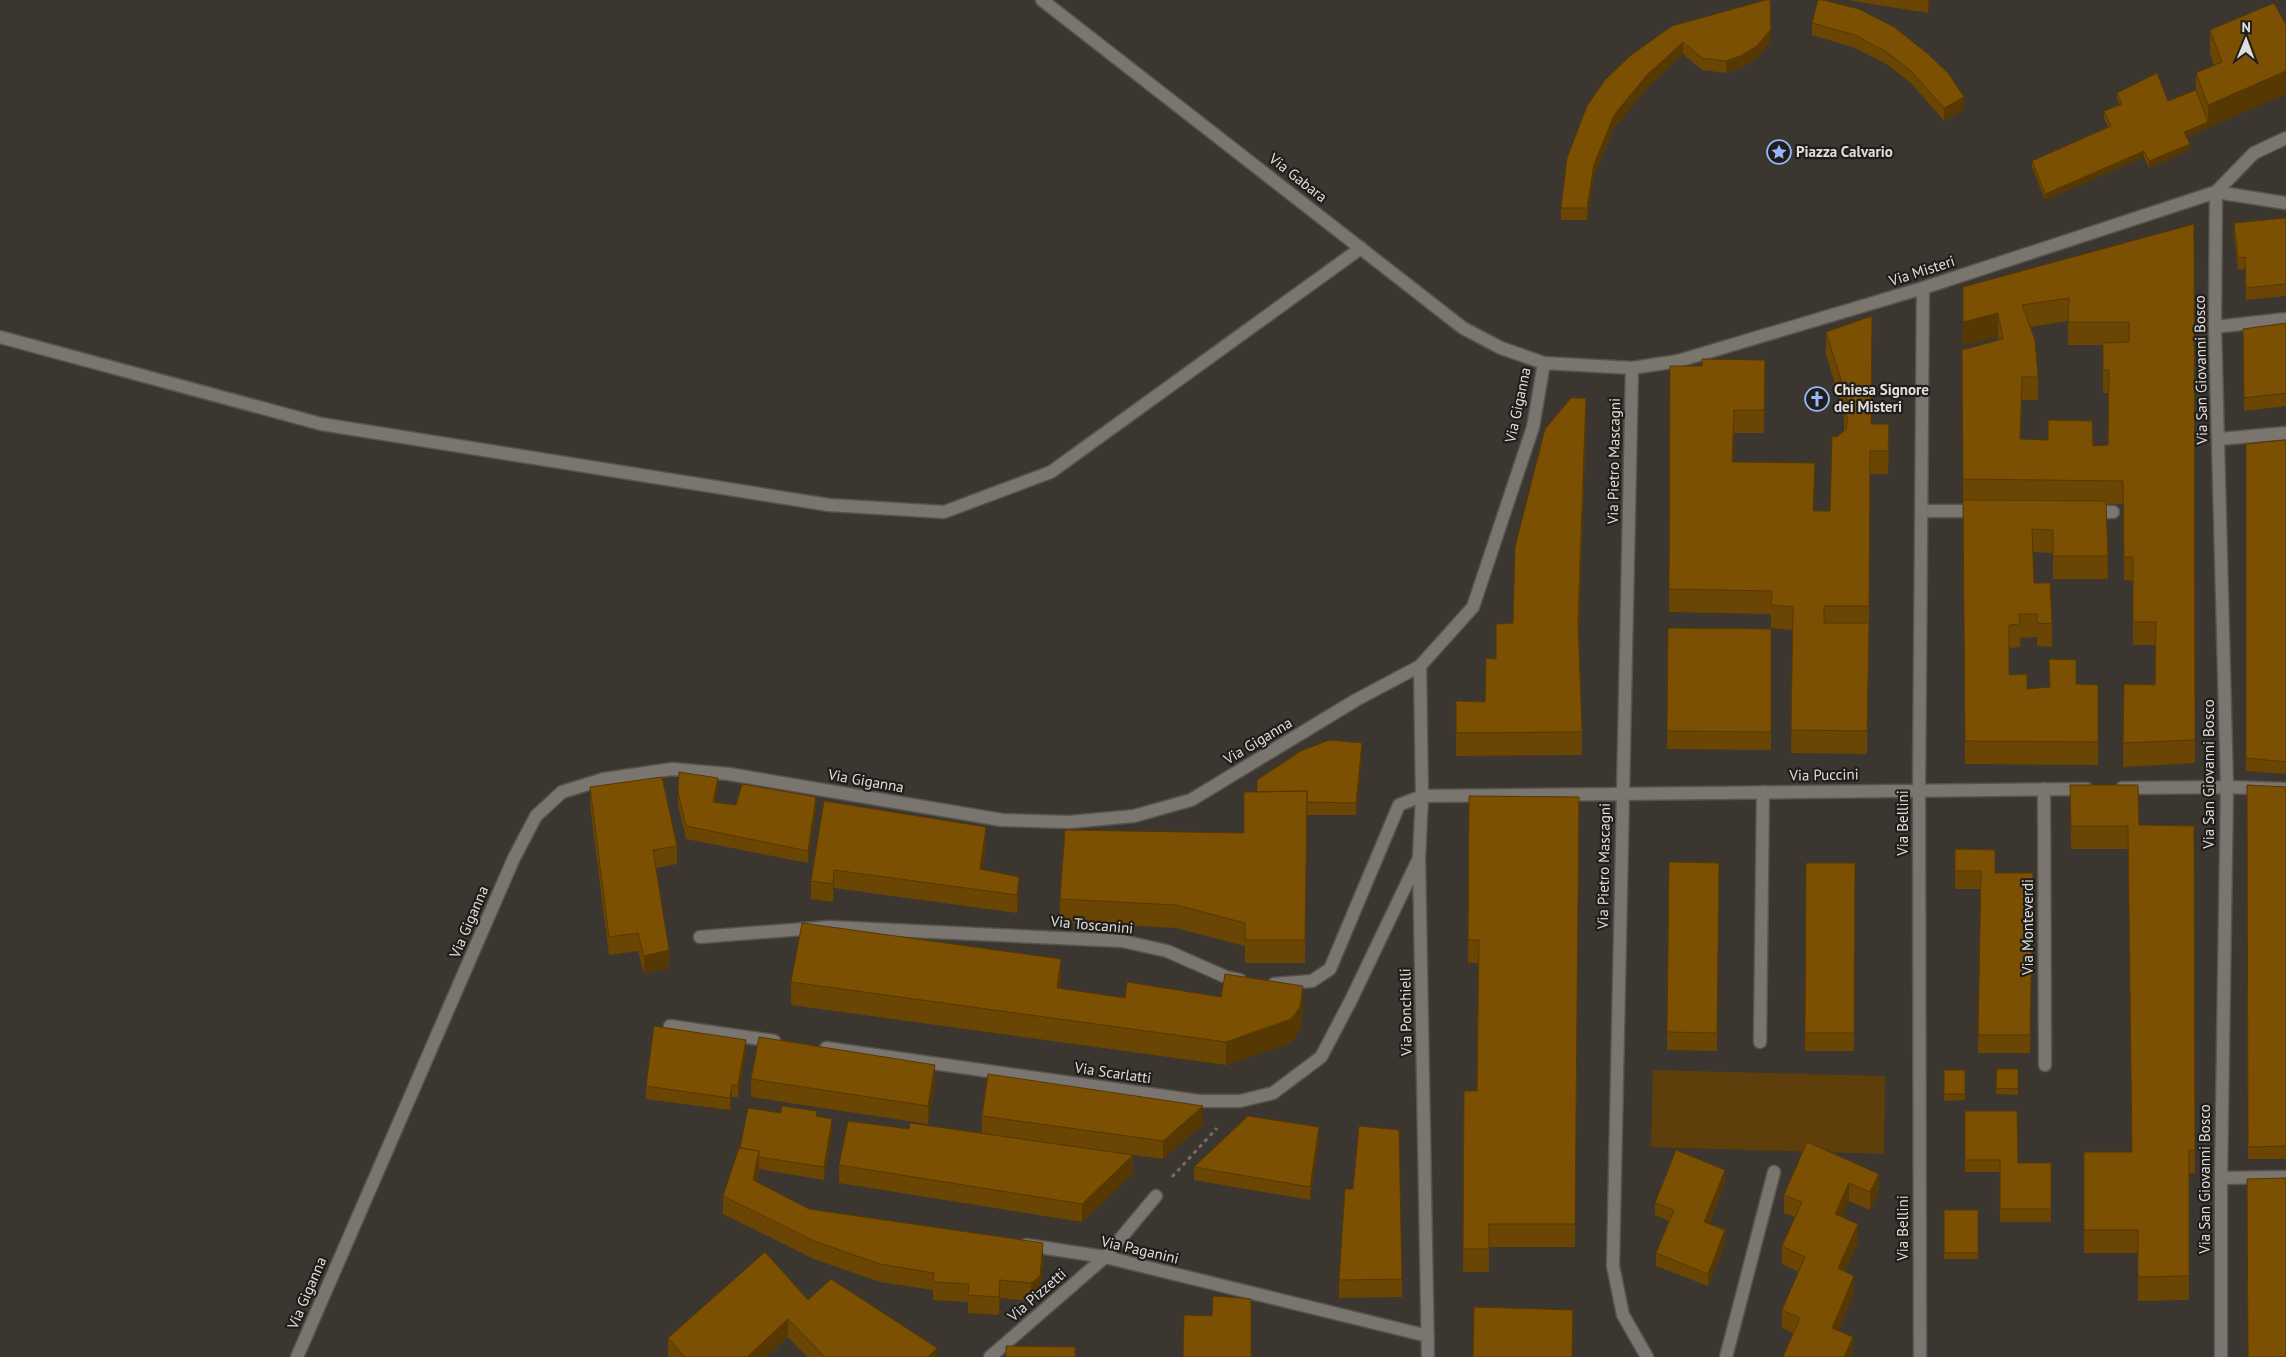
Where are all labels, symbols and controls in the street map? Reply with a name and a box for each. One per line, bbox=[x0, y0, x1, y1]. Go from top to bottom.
north arrow bbox=[2221, 15, 2271, 65]
text: N bbox=[2241, 18, 2251, 36]
place icon: Piazza Calvario bbox=[1766, 139, 1792, 165]
place label: Piazza Calvario bbox=[1796, 142, 1893, 161]
street label: Via Gabara bbox=[1265, 148, 1331, 206]
street label: Via Misteri bbox=[1886, 251, 1957, 290]
street label: Via San Giovanni Bosco bbox=[2190, 295, 2211, 446]
street label: Via Giganna bbox=[1500, 365, 1535, 445]
place label: Chiesa Signore dei Misteri bbox=[1834, 380, 1929, 416]
church icon: Chiesa Signore dei Misteri bbox=[1804, 386, 1830, 412]
street label: Via Pietro Mascagni bbox=[1603, 398, 1624, 525]
street label: Via San Giovanni Bosco bbox=[2199, 699, 2218, 850]
street label: Via Giganna bbox=[1219, 713, 1295, 769]
street label: Via Giganna bbox=[826, 764, 905, 797]
street label: Via Puccini bbox=[1788, 764, 1859, 785]
street label: Via Bellini bbox=[1893, 790, 1912, 857]
street label: Via Pietro Mascagni bbox=[1593, 803, 1614, 930]
street label: Via Monteverdi bbox=[2018, 879, 2037, 976]
street label: Via Giganna bbox=[444, 883, 492, 962]
street label: Via Toscanini bbox=[1049, 911, 1134, 938]
street label: Via Ponchielli bbox=[1395, 968, 1416, 1057]
street label: Via Scarlatti bbox=[1073, 1058, 1153, 1087]
street label: Via San Giovanni Bosco bbox=[2195, 1104, 2214, 1255]
street label: Via Bellini bbox=[1893, 1195, 1912, 1262]
street label: Via Paganini bbox=[1098, 1231, 1181, 1268]
street label: Via Giganna bbox=[282, 1254, 330, 1333]
street label: Via Pizzetti bbox=[1003, 1264, 1070, 1326]

